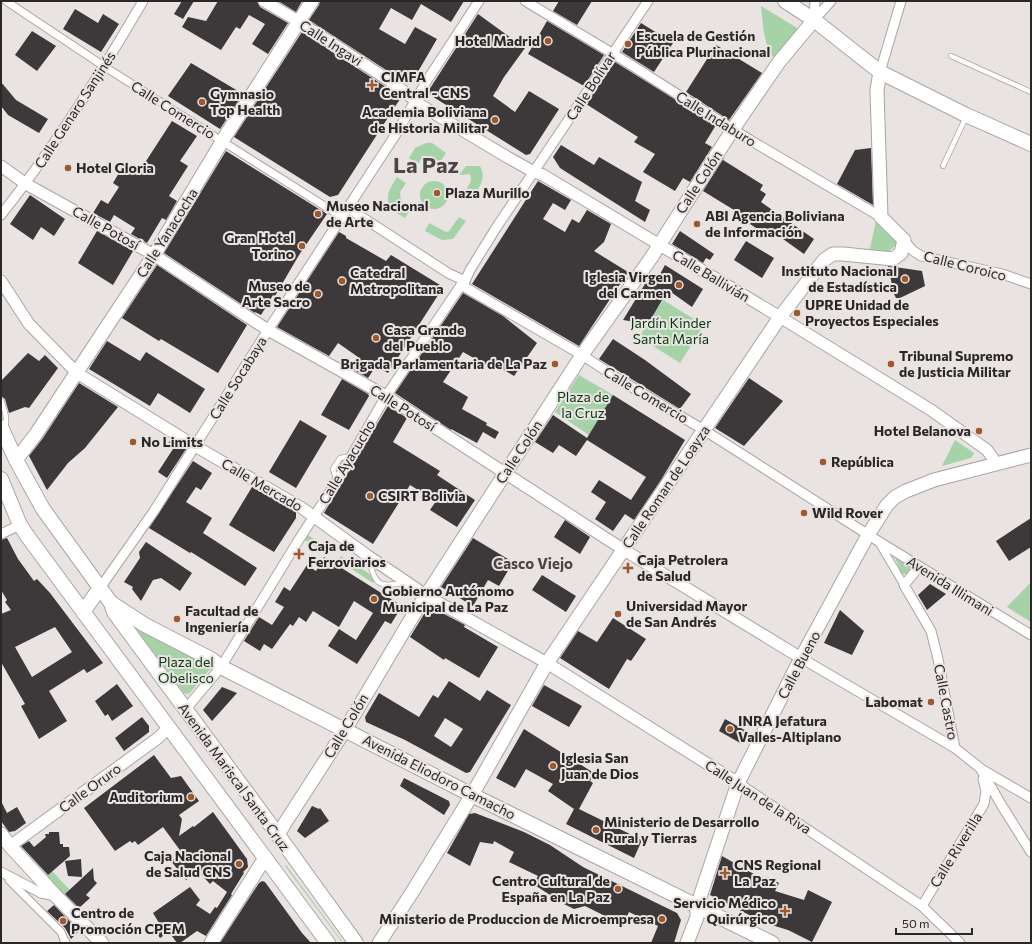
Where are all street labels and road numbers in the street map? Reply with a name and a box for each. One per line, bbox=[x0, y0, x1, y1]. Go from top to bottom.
street label: Calle Ingavi bbox=[297, 16, 366, 69]
street label: Calle Genaro Sanjinés bbox=[30, 48, 119, 171]
street label: Calle Bolívar bbox=[562, 48, 619, 123]
street label: Calle Comercio bbox=[128, 77, 218, 142]
street label: Calle Indaburo bbox=[673, 87, 759, 150]
street label: Calle Colón bbox=[672, 147, 725, 217]
street label: Calle Yanacocha bbox=[132, 185, 201, 281]
street label: Calle Potosí bbox=[69, 202, 143, 253]
street label: Calle Ballivián bbox=[669, 246, 753, 305]
street label: Calle Coroico bbox=[922, 247, 1008, 284]
street label: Calle Socabaya bbox=[205, 333, 270, 422]
street label: Calle Comercio bbox=[601, 363, 692, 427]
street label: Calle Potosí bbox=[367, 381, 440, 435]
street label: Calle Ayacucho bbox=[315, 416, 379, 507]
street label: Calle Colón bbox=[492, 417, 545, 487]
street label: Calle Roman de Loayza bbox=[618, 422, 713, 552]
street label: Calle Mercado bbox=[219, 454, 306, 515]
street label: Avenida Illimani bbox=[904, 552, 997, 619]
street label: Calle Bueno bbox=[774, 628, 824, 702]
street label: Calle Castro bbox=[931, 663, 962, 741]
street label: Calle Colón bbox=[320, 691, 371, 761]
street label: Avenida Mariscal Santa Cruz bbox=[175, 699, 294, 854]
street label: Avenida Eliodoro Camacho bbox=[360, 730, 519, 823]
street label: Calle Juan de la Riva bbox=[702, 756, 815, 837]
street label: Calle Oruro bbox=[55, 759, 124, 816]
street label: Calle Riverilla bbox=[926, 809, 985, 890]

